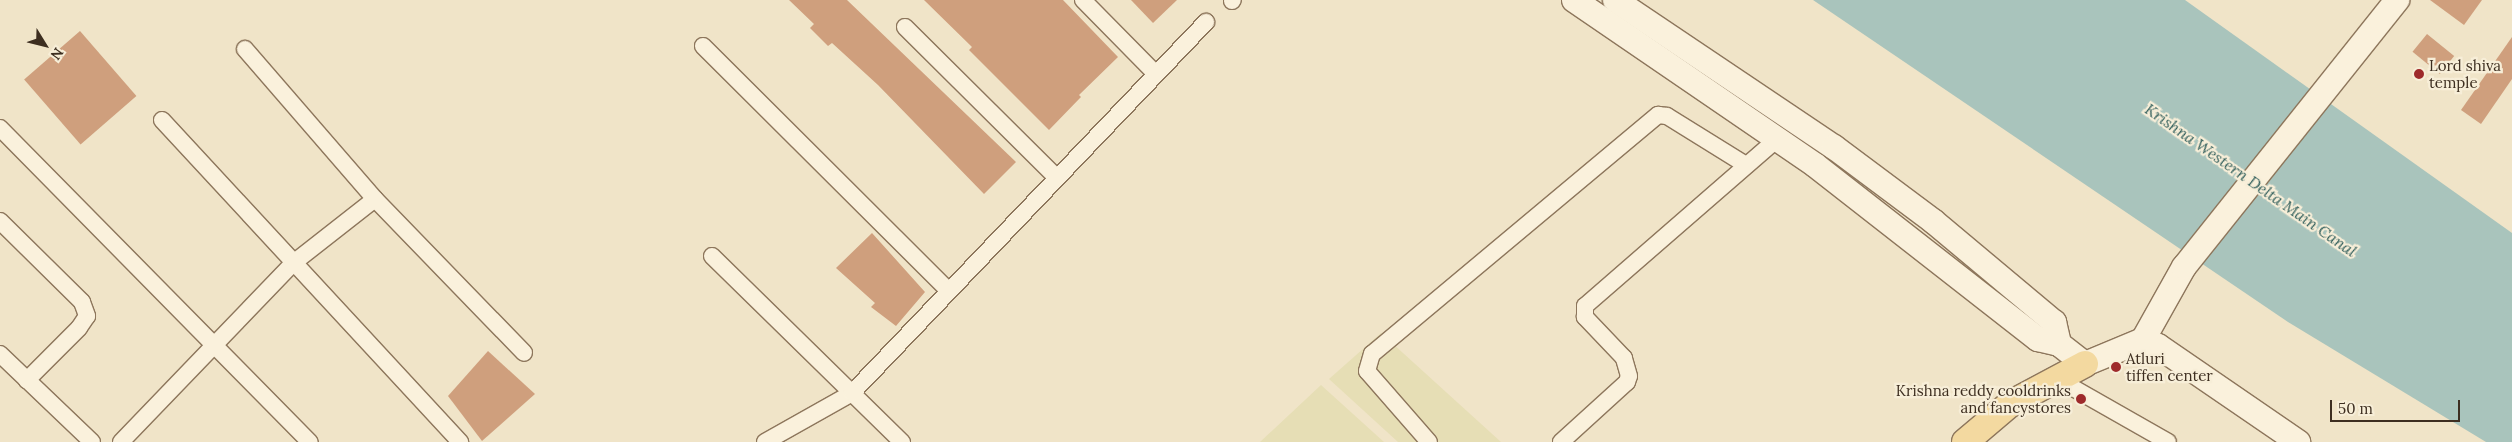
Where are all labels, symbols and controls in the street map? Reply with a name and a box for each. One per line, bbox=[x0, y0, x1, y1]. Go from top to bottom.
north arrow bbox=[20, 20, 70, 70]
text: N bbox=[47, 44, 68, 63]
place label: Lord shiva temple bbox=[2429, 56, 2501, 91]
marker: Lord shiva temple bbox=[2413, 68, 2425, 80]
water label: Krishna Western Delta Main Canal bbox=[2141, 99, 2361, 261]
place label: Atluri tiffen center bbox=[2126, 349, 2213, 384]
marker: Atluri tiffen center bbox=[2110, 361, 2122, 373]
place label: Krishna reddy cooldrinks and fancystores bbox=[1896, 381, 2071, 416]
scale bar bbox=[2332, 390, 2462, 422]
marker: Krishna reddy cooldrinks and fancystores bbox=[2075, 393, 2087, 405]
text: 50 m bbox=[2338, 399, 2373, 418]

